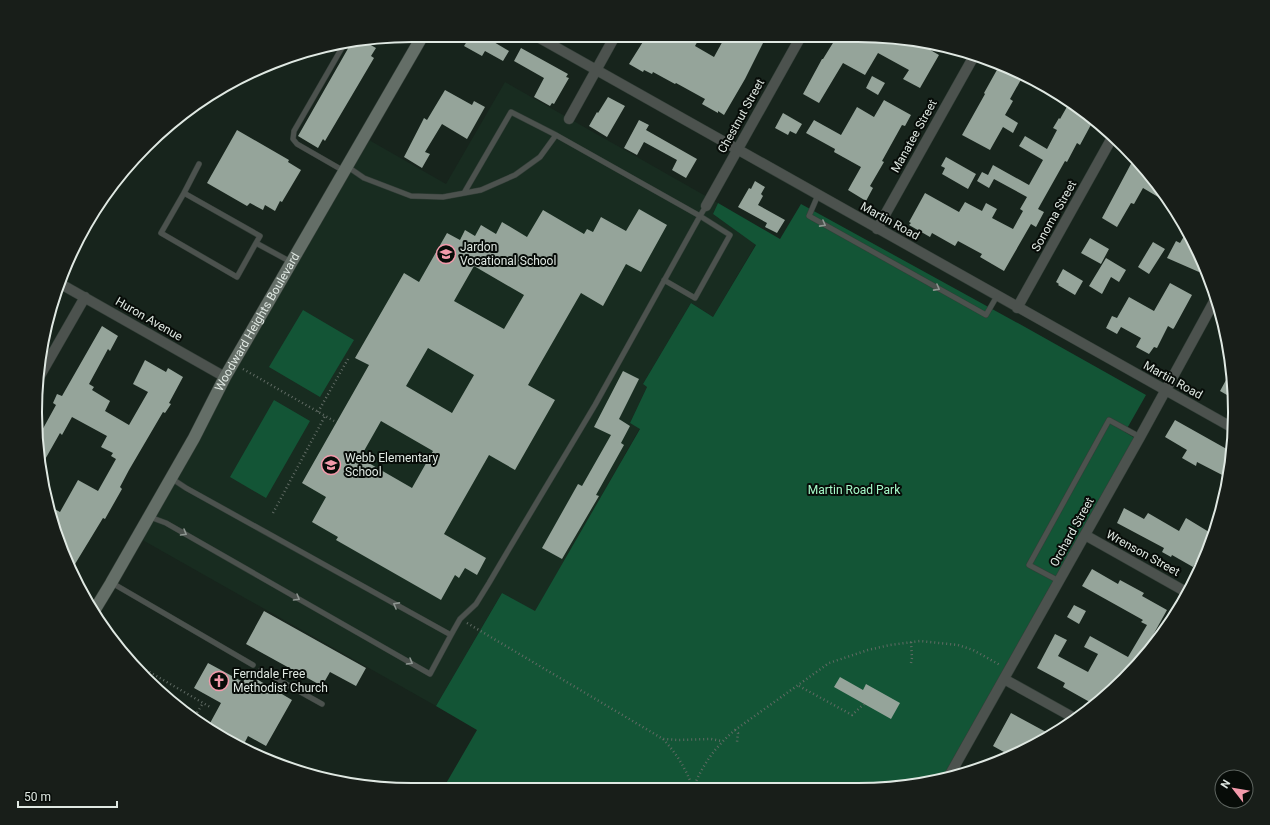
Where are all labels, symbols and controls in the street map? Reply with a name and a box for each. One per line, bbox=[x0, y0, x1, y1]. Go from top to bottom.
street label: Chestnut Street bbox=[715, 76, 767, 156]
street label: Manatee Street bbox=[888, 97, 940, 175]
street label: Sonoma Street bbox=[1029, 178, 1079, 254]
street label: Martin Road bbox=[858, 199, 922, 243]
one-way arrow bbox=[819, 219, 827, 227]
place label: Jardon Vocational School bbox=[460, 240, 556, 268]
school or university icon: Jardon Vocational School bbox=[435, 243, 457, 265]
street label: Woodward Heights Boulevard bbox=[212, 250, 303, 394]
one-way arrow bbox=[933, 283, 940, 290]
street label: Huron Avenue bbox=[113, 294, 185, 344]
street label: Martin Road bbox=[1141, 358, 1205, 402]
place label: Webb Elementary School bbox=[345, 451, 439, 479]
school or university icon: Webb Elementary School bbox=[320, 454, 342, 476]
park label: Martin Road Park bbox=[808, 483, 901, 497]
street label: Orchard Street bbox=[1047, 495, 1097, 569]
street label: Wrenson Street bbox=[1104, 527, 1182, 579]
one-way arrow bbox=[180, 528, 187, 535]
one-way arrow bbox=[293, 593, 300, 600]
one-way arrow bbox=[393, 602, 400, 609]
one-way arrow bbox=[406, 658, 413, 665]
place label: Ferndale Free Methodist Church bbox=[233, 667, 328, 695]
church icon: Ferndale Free Methodist Church bbox=[208, 670, 230, 692]
north arrow bbox=[1214, 769, 1254, 809]
text: N bbox=[1218, 777, 1234, 791]
scale bar bbox=[18, 783, 117, 809]
text: 50 m bbox=[24, 790, 51, 804]

